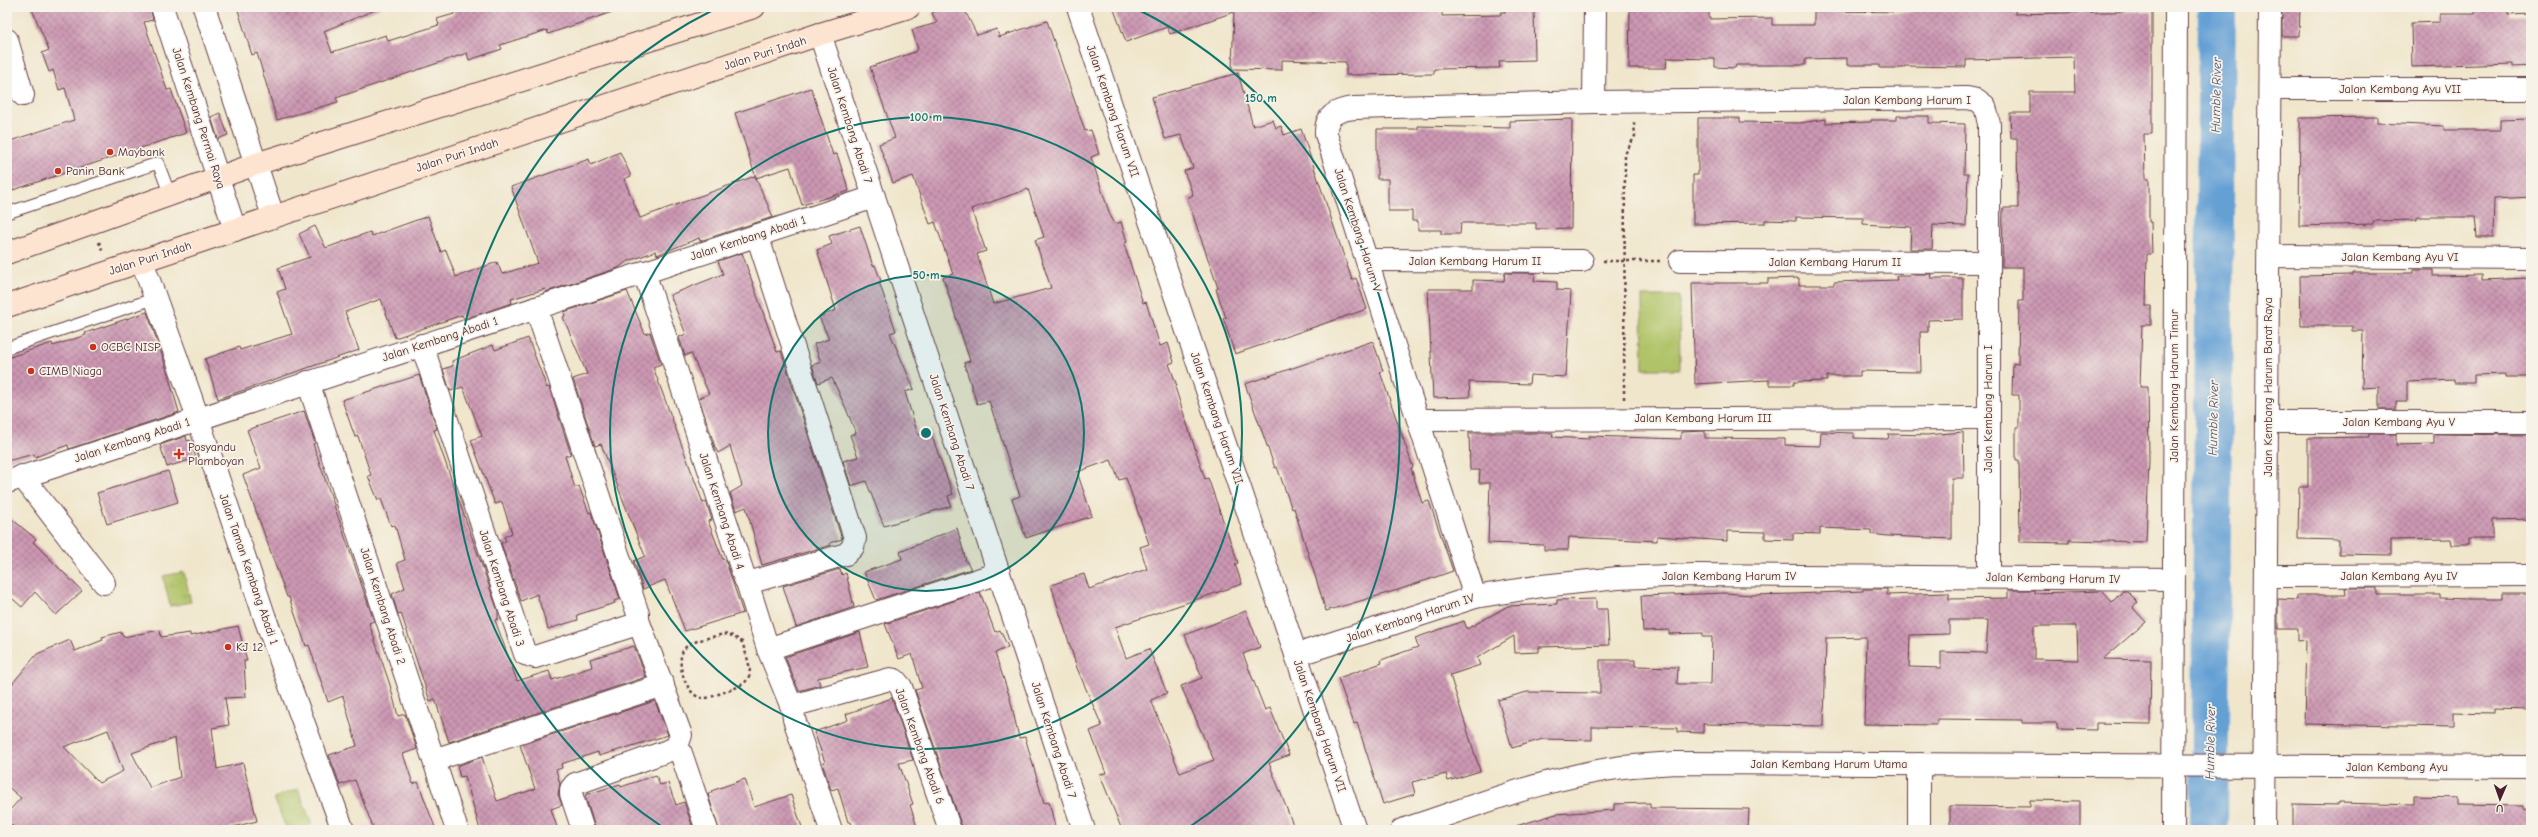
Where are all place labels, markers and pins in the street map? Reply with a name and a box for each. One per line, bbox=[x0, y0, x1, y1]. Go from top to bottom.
place label: Maybank bbox=[118, 145, 165, 159]
marker: Maybank bbox=[105, 147, 115, 157]
place label: Panin Bank bbox=[66, 164, 125, 178]
marker: Panin Bank bbox=[53, 166, 63, 176]
place label: OCBC NISP bbox=[101, 340, 161, 354]
marker: OCBC NISP bbox=[88, 342, 98, 352]
place label: CIMB Niaga bbox=[39, 364, 102, 378]
marker: CIMB Niaga bbox=[26, 366, 36, 376]
centre of rings bbox=[919, 426, 933, 440]
place label: Posyandu Plamboyan bbox=[188, 440, 244, 468]
marker: Posyandu Plamboyan bbox=[173, 448, 185, 460]
place label: KJ 12 bbox=[236, 640, 263, 654]
marker: KJ 12 bbox=[223, 642, 233, 652]

